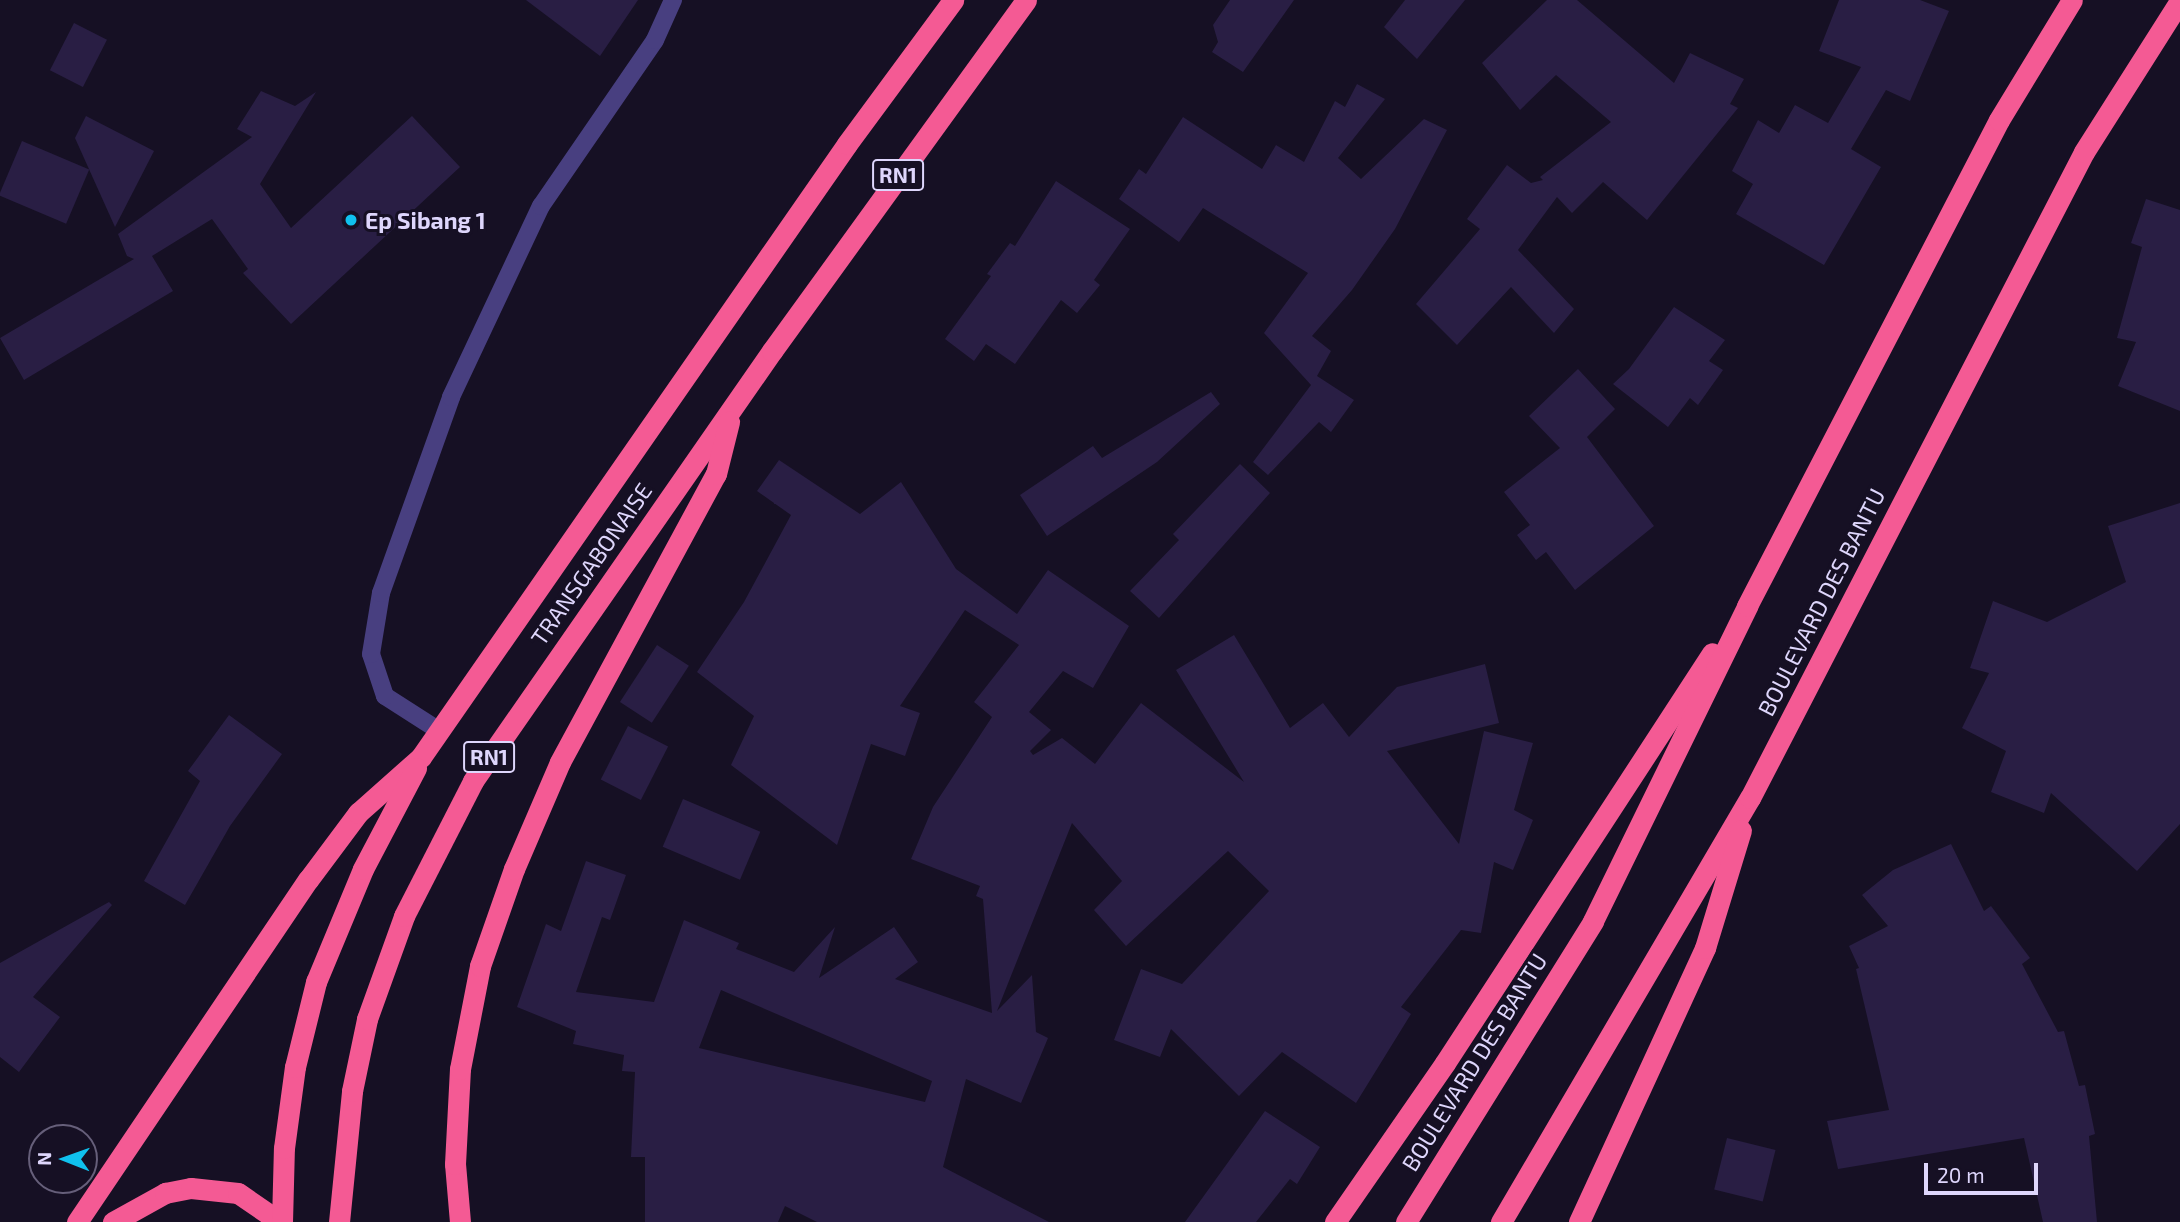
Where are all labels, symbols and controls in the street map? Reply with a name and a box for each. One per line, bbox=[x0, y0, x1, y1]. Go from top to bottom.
road number: RN1 bbox=[872, 158, 924, 192]
place label: Ep Sibang 1 bbox=[365, 206, 486, 234]
marker: Ep Sibang 1 bbox=[343, 212, 359, 228]
street label: TRANSGABONAISE bbox=[525, 478, 657, 650]
street label: BOULEVARD DES BANTU bbox=[1752, 484, 1890, 720]
road number: RN1 bbox=[463, 740, 515, 774]
street label: BOULEVARD DES BANTU bbox=[1396, 948, 1552, 1176]
north arrow bbox=[28, 1124, 98, 1194]
scale bar bbox=[1928, 1148, 2042, 1192]
text: N bbox=[32, 1152, 55, 1166]
text: 20 m bbox=[1937, 1162, 1985, 1187]

